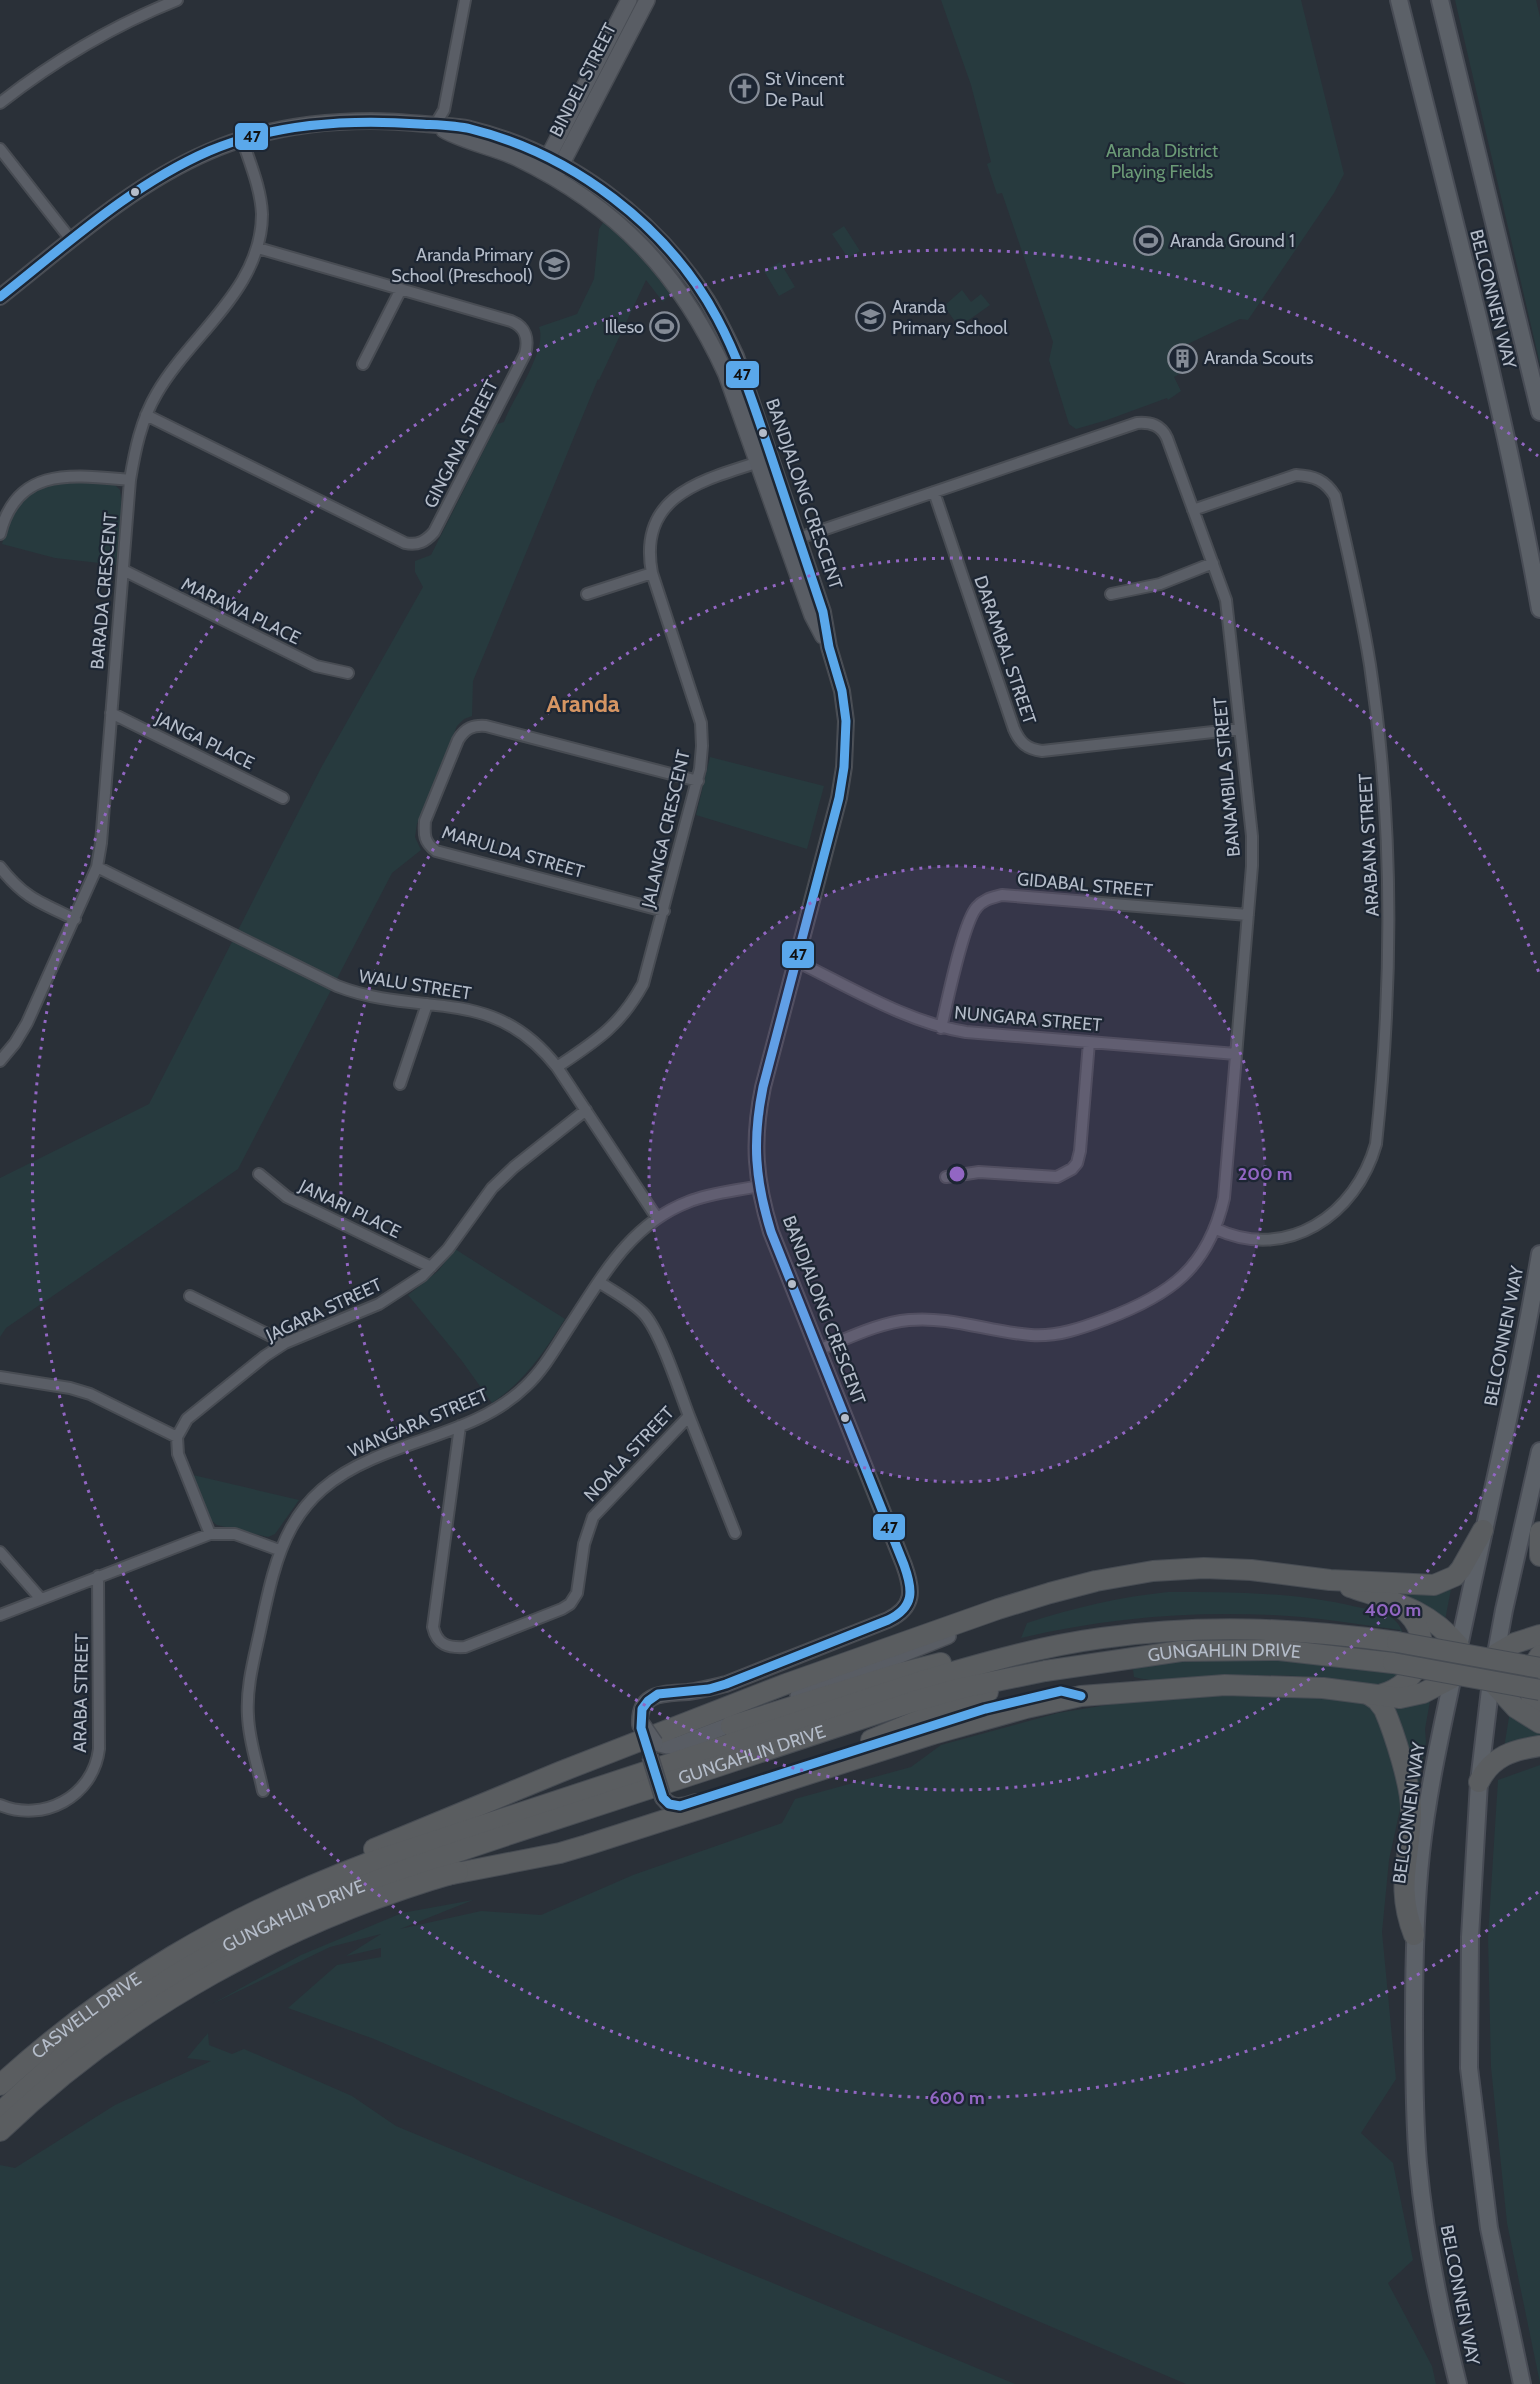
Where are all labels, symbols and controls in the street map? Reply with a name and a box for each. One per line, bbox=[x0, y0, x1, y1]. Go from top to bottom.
street label: BINDEL STREET bbox=[545, 19, 621, 141]
place label: St Vincent De Paul bbox=[765, 68, 844, 111]
church icon: St Vincent De Paul bbox=[728, 73, 760, 105]
line badge: 47 bbox=[234, 122, 269, 151]
text: 47 bbox=[243, 127, 262, 146]
park label: Aranda District Playing Fields bbox=[1106, 140, 1218, 183]
unlabelled marker bbox=[129, 186, 141, 198]
sports icon: Aranda Ground 1 bbox=[1133, 225, 1165, 257]
street label: BELCONNEN WAY bbox=[1465, 227, 1521, 372]
place label: Aranda Ground 1 bbox=[1170, 230, 1295, 252]
place label: Aranda Primary School (Preschool) bbox=[391, 244, 533, 287]
school or university icon: Aranda Primary School (Preschool) bbox=[538, 249, 570, 281]
place label: Aranda Primary School bbox=[892, 296, 1008, 339]
school or university icon: Aranda Primary School bbox=[855, 301, 887, 333]
sports icon: Illeso bbox=[649, 311, 681, 343]
place label: Illeso bbox=[605, 316, 644, 338]
building icon: Aranda Scouts bbox=[1167, 342, 1199, 374]
place label: Aranda Scouts bbox=[1204, 347, 1313, 369]
line badge: 47 bbox=[725, 360, 760, 389]
text: 47 bbox=[733, 365, 752, 384]
street label: GINGANA STREET bbox=[419, 376, 503, 512]
street label: BANDJALONG CRESCENT bbox=[761, 396, 847, 593]
unlabelled marker bbox=[757, 427, 769, 439]
street label: BARADA CRESCENT bbox=[86, 511, 122, 670]
street label: MARAWA PLACE bbox=[178, 573, 304, 649]
street label: DARAMBAL STREET bbox=[969, 573, 1041, 728]
district label: Aranda bbox=[546, 689, 620, 718]
street label: BANAMBILA STREET bbox=[1209, 696, 1245, 858]
street label: JANGA PLACE bbox=[151, 707, 258, 774]
street label: JALANGA CRESCENT bbox=[637, 747, 695, 911]
street label: ARABANA STREET bbox=[1354, 773, 1384, 917]
street label: MARULDA STREET bbox=[439, 821, 587, 883]
street label: GIDABAL STREET bbox=[1016, 868, 1154, 902]
line badge: 47 bbox=[781, 940, 815, 969]
text: 47 bbox=[789, 945, 808, 964]
street label: WALU STREET bbox=[357, 965, 473, 1005]
street label: NUNGARA STREET bbox=[953, 1002, 1103, 1036]
text: 200 m bbox=[1238, 1163, 1292, 1185]
centre of rings bbox=[947, 1164, 967, 1184]
street label: JANARI PLACE bbox=[295, 1175, 404, 1243]
street label: BANDJALONG CRESCENT bbox=[778, 1213, 870, 1408]
street label: BELCONNEN WAY bbox=[1480, 1263, 1529, 1408]
street label: JAGARA STREET bbox=[262, 1273, 386, 1347]
unlabelled marker bbox=[786, 1278, 798, 1290]
street label: WANGARA STREET bbox=[345, 1383, 492, 1462]
street label: NOALA STREET bbox=[579, 1402, 679, 1506]
unlabelled marker bbox=[839, 1412, 851, 1424]
line badge: 47 bbox=[872, 1513, 906, 1541]
text: 47 bbox=[880, 1518, 899, 1537]
text: 400 m bbox=[1365, 1599, 1421, 1621]
street label: ARABA STREET bbox=[69, 1633, 93, 1753]
street label: GUNGAHLIN DRIVE bbox=[1146, 1639, 1302, 1667]
street label: GUNGAHLIN DRIVE bbox=[676, 1721, 828, 1789]
street label: BELCONNEN WAY bbox=[1388, 1740, 1430, 1885]
street label: GUNGAHLIN DRIVE bbox=[219, 1875, 368, 1957]
street label: CASWELL DRIVE bbox=[27, 1968, 145, 2064]
text: 600 m bbox=[929, 2087, 985, 2109]
street label: BELCONNEN WAY bbox=[1436, 2223, 1485, 2368]

